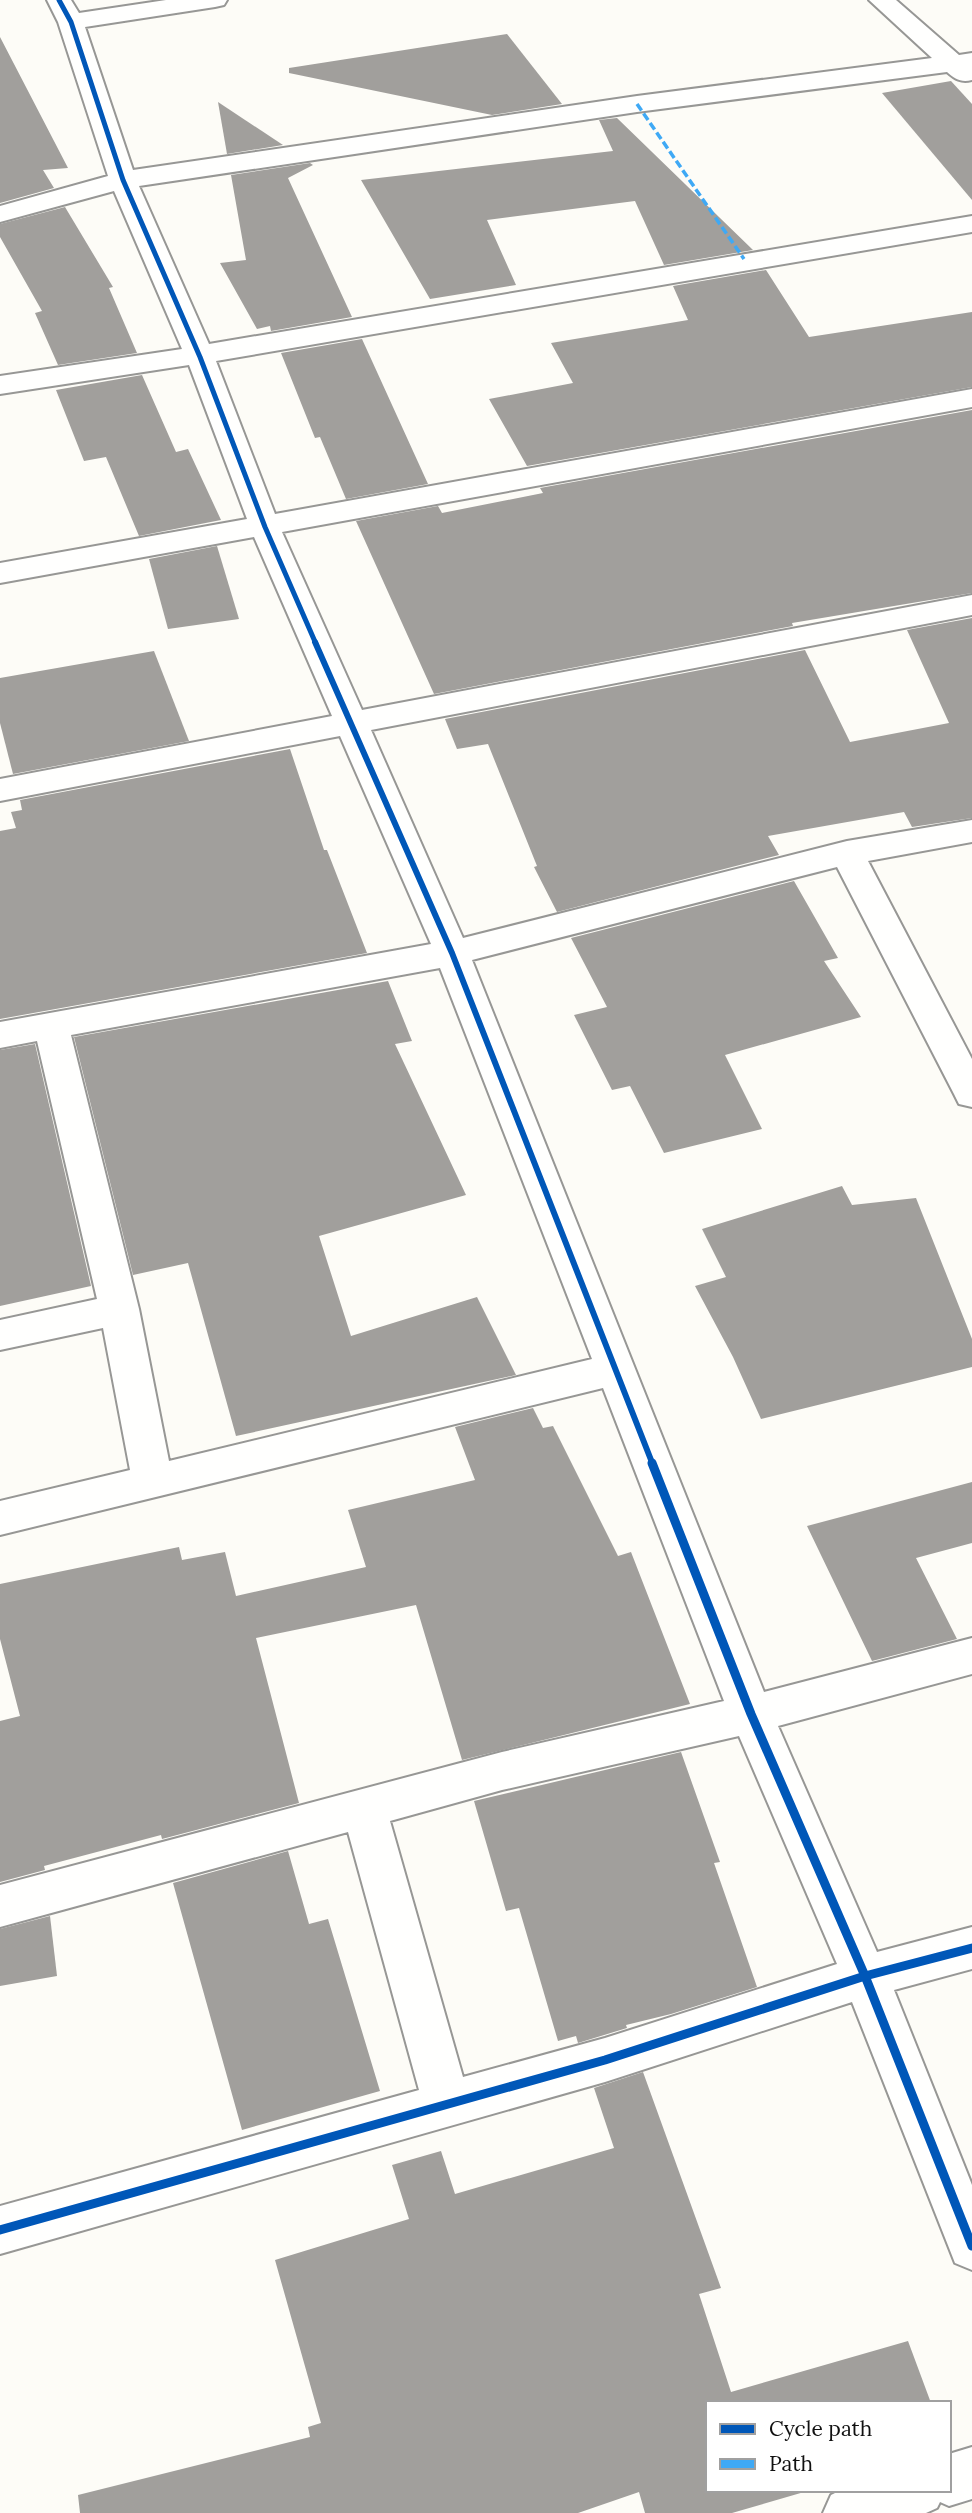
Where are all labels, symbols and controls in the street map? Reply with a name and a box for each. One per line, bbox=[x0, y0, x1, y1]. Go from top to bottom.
legend bbox=[706, 2401, 951, 2492]
text: Cycle path bbox=[769, 2415, 872, 2442]
text: Path bbox=[769, 2450, 813, 2477]

